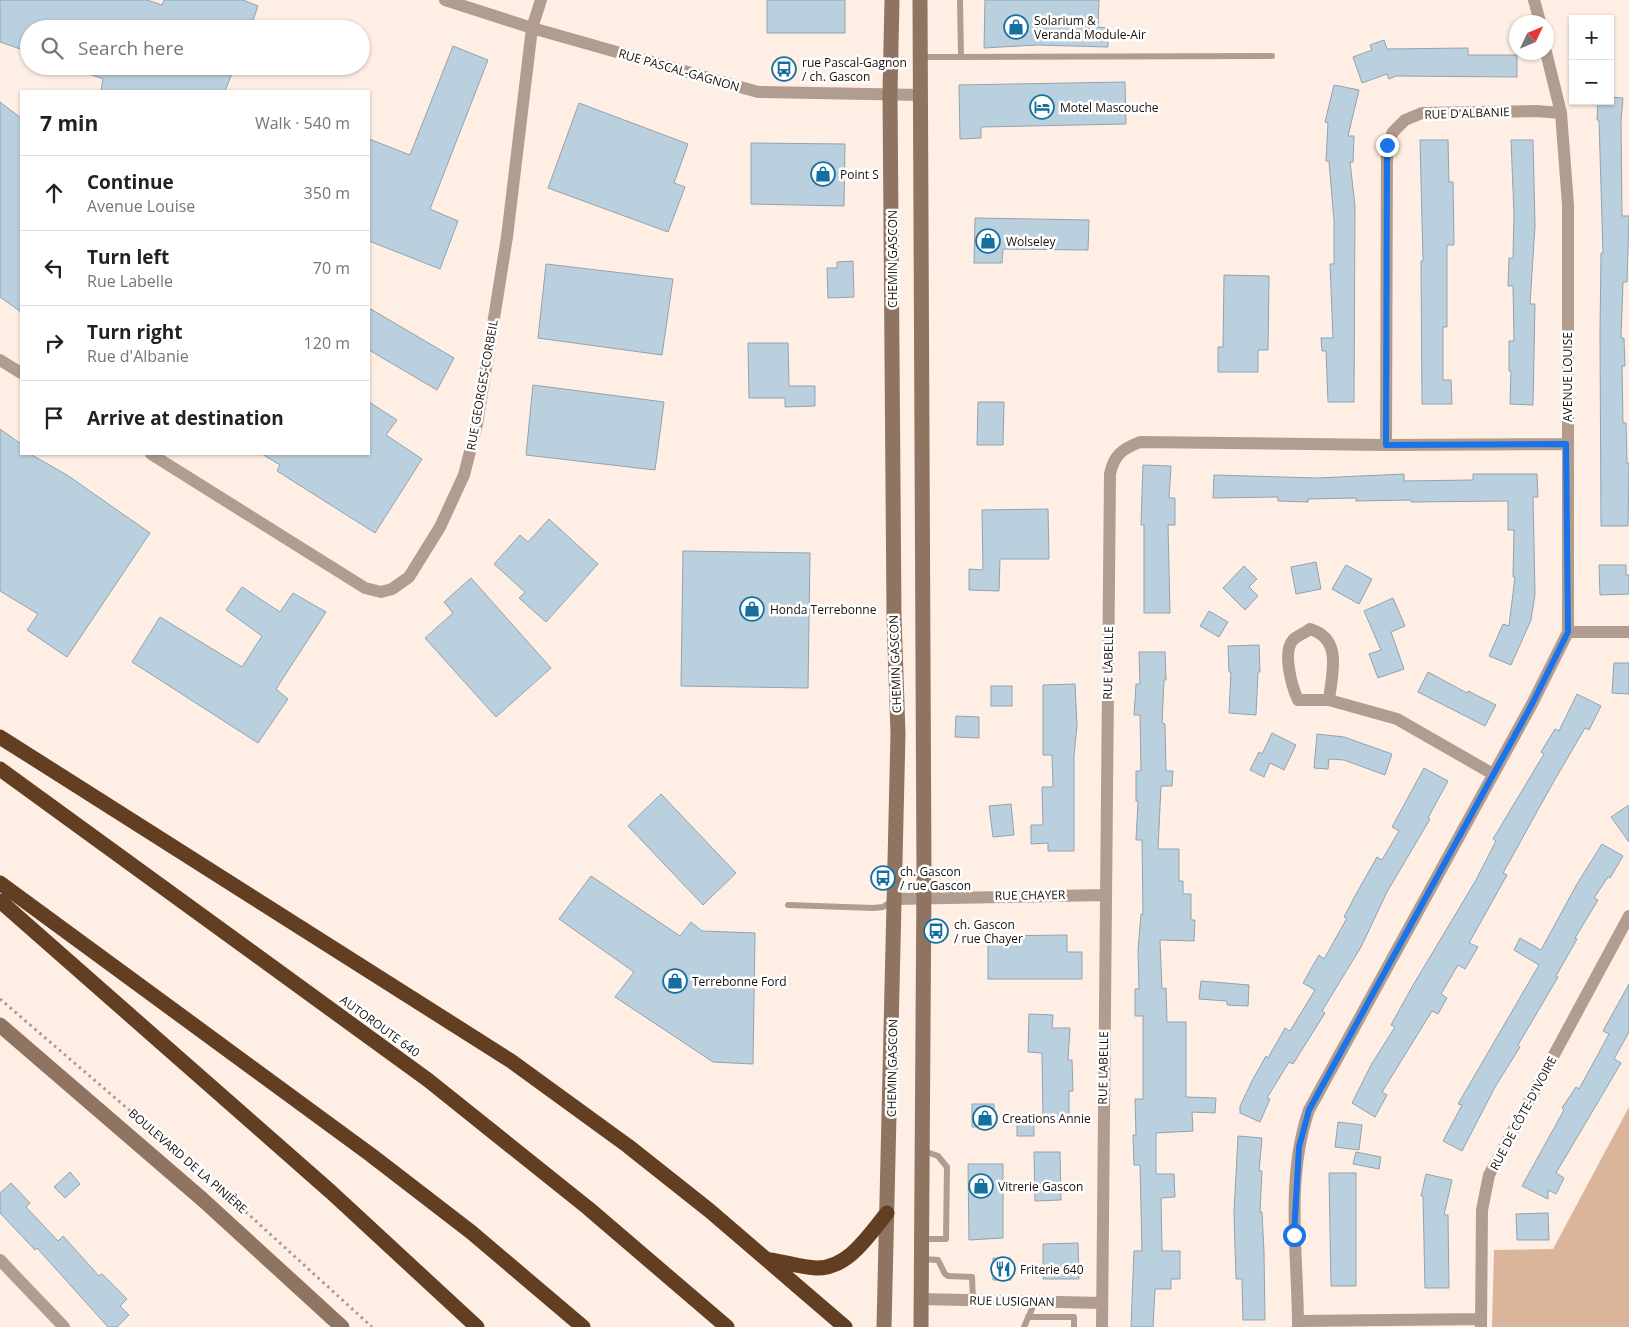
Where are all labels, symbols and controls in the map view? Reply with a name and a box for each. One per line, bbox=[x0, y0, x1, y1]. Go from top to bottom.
place label: Solarium & Veranda Module-Air bbox=[1034, 12, 1146, 43]
shop icon: Solarium & Veranda Module-Air bbox=[1003, 14, 1029, 40]
north arrow bbox=[1509, 15, 1554, 60]
map controls bbox=[1569, 15, 1614, 105]
button: + bbox=[1569, 15, 1614, 60]
search box bbox=[20, 20, 370, 75]
icon: search bbox=[38, 34, 66, 62]
text: Search here bbox=[78, 35, 184, 61]
street label: RUE PASCAL-GAGNON bbox=[617, 45, 741, 95]
place label: rue Pascal-Gagnon / ch. Gascon bbox=[802, 54, 907, 85]
bus stop icon: rue Pascal-Gagnon / ch. Gascon bbox=[771, 56, 797, 82]
button: − bbox=[1569, 60, 1614, 105]
hotel icon: Motel Mascouche bbox=[1029, 94, 1055, 120]
place label: Motel Mascouche bbox=[1060, 99, 1159, 116]
street label: RUE D'ALBANIE bbox=[1424, 103, 1510, 123]
text: 7 min bbox=[40, 109, 98, 137]
text: Walk · 540 m bbox=[255, 112, 350, 134]
route end bbox=[1376, 134, 1399, 157]
shop icon: Point S bbox=[810, 161, 836, 187]
place label: Point S bbox=[840, 166, 879, 183]
text: Continue bbox=[87, 169, 174, 195]
icon: ahead bbox=[40, 179, 68, 207]
text: 350 m bbox=[304, 182, 350, 204]
text: Avenue Louise bbox=[87, 195, 195, 217]
street label: CHEMIN GASCON bbox=[884, 210, 901, 308]
shop icon: Wolseley bbox=[975, 228, 1001, 254]
place label: Wolseley bbox=[1006, 233, 1057, 250]
text: Turn left bbox=[87, 244, 169, 270]
icon: left bbox=[40, 254, 68, 282]
text: 70 m bbox=[313, 257, 350, 279]
text: Rue Labelle bbox=[87, 270, 173, 292]
street label: RUE GEORGES-CORBEIL bbox=[462, 318, 502, 452]
text: Turn right bbox=[87, 319, 182, 345]
icon: right bbox=[40, 329, 68, 357]
text: 120 m bbox=[304, 332, 350, 354]
street label: AVENUE LOUISE bbox=[1559, 332, 1576, 422]
text: Rue d'Albanie bbox=[87, 345, 189, 367]
icon: arrive bbox=[40, 404, 68, 432]
text: Arrive at destination bbox=[87, 405, 284, 431]
shop icon: Honda Terrebonne bbox=[739, 596, 765, 622]
place label: Honda Terrebonne bbox=[770, 601, 877, 618]
street label: CHEMIN GASCON bbox=[885, 615, 905, 713]
street label: RUE LABELLE bbox=[1099, 626, 1117, 700]
place label: ch. Gascon / rue Gascon bbox=[900, 863, 971, 894]
bus stop icon: ch. Gascon / rue Gascon bbox=[870, 865, 896, 891]
street label: RUE CHAYER bbox=[994, 886, 1066, 904]
place label: ch. Gascon / rue Chayer bbox=[954, 916, 1023, 947]
bus stop icon: ch. Gascon / rue Chayer bbox=[923, 918, 949, 944]
shop icon: Terrebonne Ford bbox=[662, 968, 688, 994]
place label: Terrebonne Ford bbox=[692, 973, 787, 990]
street label: AUTOROUTE 640 bbox=[337, 991, 423, 1061]
street label: CHEMIN GASCON bbox=[883, 1019, 901, 1117]
street label: RUE LABELLE bbox=[1094, 1031, 1112, 1105]
street label: RUE DE CÔTE-D'IVOIRE bbox=[1486, 1053, 1560, 1173]
street label: BOULEVARD DE LA PINIÈRE bbox=[125, 1105, 251, 1217]
shop icon: Creations Annie bbox=[972, 1105, 998, 1131]
place label: Creations Annie bbox=[1002, 1110, 1091, 1127]
shop icon: Vitrerie Gascon bbox=[968, 1173, 994, 1199]
place label: Vitrerie Gascon bbox=[998, 1178, 1083, 1195]
route start bbox=[1283, 1224, 1306, 1247]
restaurant icon: Friterie 640 bbox=[990, 1256, 1016, 1282]
place label: Friterie 640 bbox=[1020, 1261, 1084, 1278]
street label: RUE LUSIGNAN bbox=[969, 1292, 1055, 1310]

